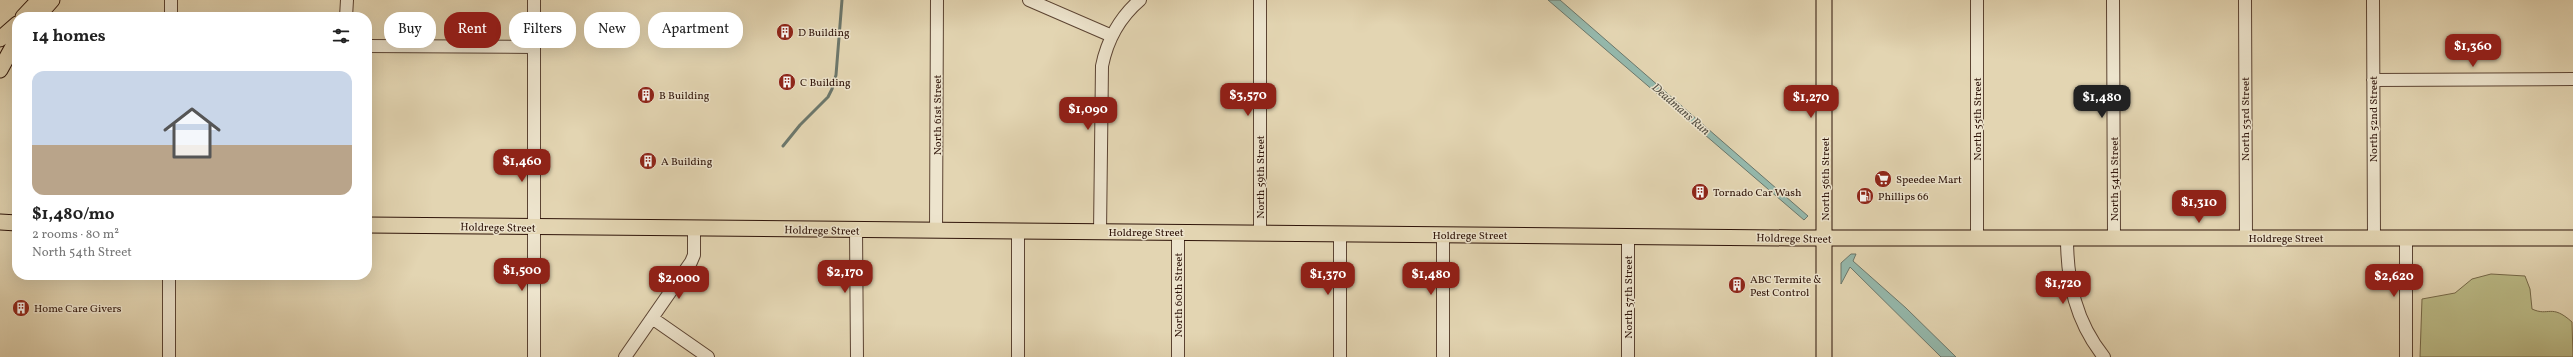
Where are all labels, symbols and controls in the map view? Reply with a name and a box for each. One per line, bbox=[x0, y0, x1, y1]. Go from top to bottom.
chip: Buy bbox=[384, 12, 436, 48]
chip: Rent bbox=[444, 12, 501, 48]
chip: Filters bbox=[509, 12, 576, 48]
chip: New bbox=[584, 12, 640, 48]
chip: Apartment bbox=[648, 12, 743, 48]
building icon: D Building bbox=[775, 22, 795, 42]
text: 14 homes bbox=[32, 25, 106, 48]
icon: filters bbox=[330, 25, 352, 47]
place label: D Building bbox=[798, 26, 850, 41]
pin: $1,360 bbox=[2440, 34, 2506, 68]
text: $1,360 bbox=[2454, 38, 2492, 56]
building icon: C Building bbox=[777, 72, 797, 92]
street label: North 61st Street bbox=[931, 75, 946, 155]
place label: C Building bbox=[800, 76, 851, 91]
street label: North 52nd Street bbox=[2367, 76, 2382, 162]
street label: North 55th Street bbox=[1971, 77, 1986, 161]
street label: North 53rd Street bbox=[2239, 77, 2254, 161]
water label: Deadmans Run bbox=[1648, 80, 1713, 139]
pin: $3,570 bbox=[1215, 83, 1281, 117]
building icon: B Building bbox=[636, 85, 656, 105]
pin: $1,270 bbox=[1778, 85, 1844, 119]
pin: $1,480 bbox=[2069, 85, 2135, 119]
text: $3,570 bbox=[1229, 87, 1267, 105]
place label: B Building bbox=[659, 89, 710, 104]
text: $1,270 bbox=[1793, 89, 1829, 107]
text: $1,480 bbox=[2082, 89, 2122, 107]
icon: home bbox=[156, 97, 228, 169]
pin: $1,090 bbox=[1055, 97, 1121, 131]
text: $1,090 bbox=[1068, 101, 1108, 119]
street label: North 59th Street bbox=[1254, 135, 1269, 219]
street label: North 56th Street bbox=[1819, 137, 1834, 221]
street label: North 54th Street bbox=[2108, 137, 2123, 221]
pin: $1,460 bbox=[489, 149, 555, 183]
building icon: A Building bbox=[638, 151, 658, 171]
text: $1,460 bbox=[502, 153, 542, 171]
place label: A Building bbox=[661, 155, 713, 170]
supermarket icon: Speedee Mart bbox=[1873, 169, 1893, 189]
place label: Speedee Mart bbox=[1896, 173, 1962, 188]
building icon: Tornado Car Wash bbox=[1690, 182, 1710, 202]
place label: Tornado Car Wash bbox=[1713, 186, 1802, 201]
fuel station icon: Phillips 66 bbox=[1855, 186, 1875, 206]
place label: Phillips 66 bbox=[1878, 190, 1929, 205]
pin: $1,310 bbox=[2166, 190, 2232, 224]
text: $1,310 bbox=[2181, 194, 2217, 212]
text: $1,480/mo bbox=[32, 203, 115, 226]
street label: Holdrege Street bbox=[460, 220, 536, 237]
street label: Holdrege Street bbox=[784, 223, 860, 240]
text: 2 rooms · 80 m² bbox=[32, 226, 119, 244]
street label: Holdrege Street bbox=[1108, 226, 1184, 241]
street label: Holdrege Street bbox=[1432, 229, 1508, 244]
street label: Holdrege Street bbox=[1756, 231, 1832, 248]
street label: Holdrege Street bbox=[2248, 232, 2324, 247]
text: North 54th Street bbox=[32, 244, 132, 262]
street label: North 60th Street bbox=[1172, 252, 1187, 337]
street label: North 57th Street bbox=[1622, 255, 1637, 339]
pin: $1,500 bbox=[489, 258, 555, 292]
pin: $2,170 bbox=[812, 260, 878, 294]
text: $1,500 bbox=[503, 262, 541, 280]
pin: $1,370 bbox=[1295, 262, 1361, 296]
pin: $1,480 bbox=[1398, 262, 1464, 296]
text: $2,170 bbox=[827, 264, 863, 282]
pin: $2,620 bbox=[2361, 264, 2427, 298]
pin: $2,000 bbox=[646, 266, 712, 300]
text: $1,370 bbox=[1310, 266, 1346, 284]
text: $1,480 bbox=[1411, 266, 1451, 284]
text: $2,620 bbox=[2374, 268, 2414, 286]
text: $2,000 bbox=[658, 270, 700, 288]
pin: $1,720 bbox=[2030, 271, 2096, 305]
place label: ABC Termite & Pest Control bbox=[1750, 273, 1822, 301]
building icon: ABC Termite & Pest Control bbox=[1727, 275, 1747, 295]
text: $1,720 bbox=[2045, 275, 2081, 293]
building icon: Home Care Givers bbox=[11, 298, 31, 318]
place label: Home Care Givers bbox=[34, 302, 122, 317]

